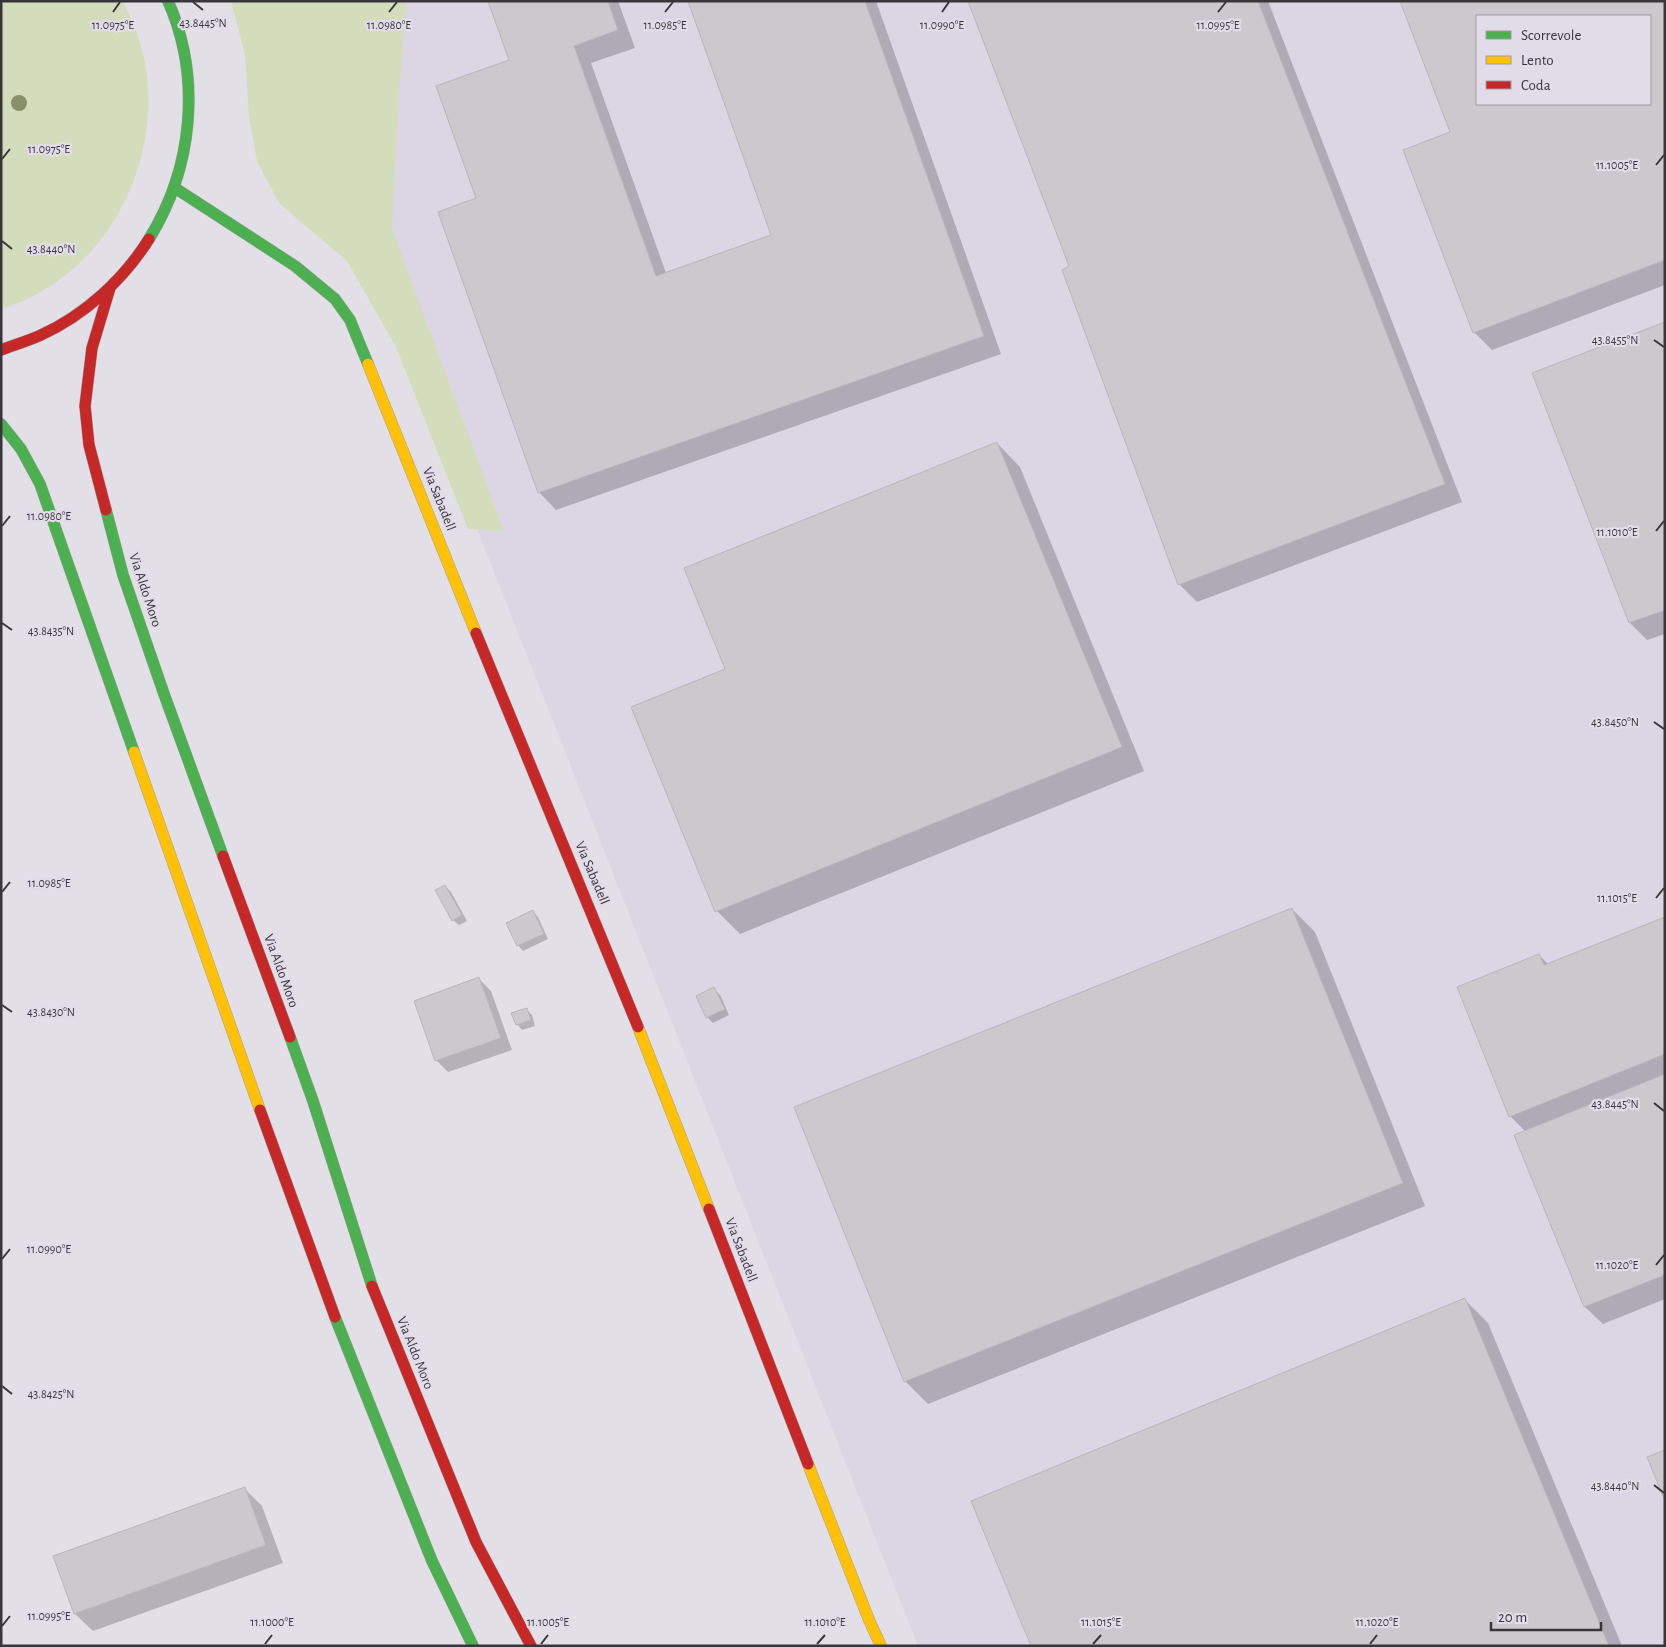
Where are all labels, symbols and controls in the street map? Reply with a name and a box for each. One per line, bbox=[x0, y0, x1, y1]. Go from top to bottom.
legend bbox=[1476, 15, 1651, 105]
text: 43.8445°N bbox=[179, 17, 227, 29]
text: 11.0975°E bbox=[92, 19, 134, 31]
text: 11.0980°E bbox=[367, 19, 411, 31]
text: 11.0985°E bbox=[644, 19, 687, 31]
text: 11.0990°E bbox=[920, 19, 964, 31]
text: 11.0995°E bbox=[1197, 19, 1240, 31]
text: Scorrevole bbox=[1521, 28, 1582, 43]
text: Lento bbox=[1521, 53, 1554, 68]
text: Coda bbox=[1521, 78, 1551, 93]
text: 11.0975°E bbox=[28, 143, 70, 155]
text: 11.1005°E bbox=[1596, 159, 1638, 171]
text: 43.8440°N bbox=[27, 243, 75, 255]
text: 43.8455°N bbox=[1592, 334, 1638, 346]
street label: Via Sabadell bbox=[420, 465, 458, 533]
text: 11.0980°E bbox=[27, 510, 71, 522]
text: 11.1010°E bbox=[1596, 526, 1638, 538]
street label: Via Aldo Moro bbox=[126, 551, 164, 629]
text: 43.8435°N bbox=[28, 625, 74, 637]
text: 43.8450°N bbox=[1591, 716, 1639, 728]
street label: Via Sabadell bbox=[572, 839, 612, 907]
text: 11.0985°E bbox=[28, 877, 71, 889]
text: 11.1015°E bbox=[1597, 892, 1637, 904]
street label: Via Aldo Moro bbox=[261, 932, 301, 1010]
text: 43.8430°N bbox=[27, 1006, 75, 1018]
text: 43.8445°N bbox=[1591, 1098, 1639, 1110]
street label: Via Sabadell bbox=[722, 1216, 760, 1284]
text: 11.0990°E bbox=[27, 1243, 71, 1255]
text: 11.1020°E bbox=[1596, 1259, 1638, 1271]
street label: Via Aldo Moro bbox=[394, 1315, 436, 1391]
text: 43.8425°N bbox=[27, 1388, 75, 1400]
text: 43.8440°N bbox=[1591, 1480, 1639, 1492]
scale bar bbox=[1491, 1600, 1601, 1632]
text: 11.0995°E bbox=[28, 1610, 71, 1622]
text: 20 m bbox=[1498, 1610, 1527, 1625]
text: 11.1000°E bbox=[250, 1616, 294, 1628]
text: 11.1005°E bbox=[527, 1616, 569, 1628]
text: 11.1010°E bbox=[804, 1616, 846, 1628]
text: 11.1015°E bbox=[1081, 1616, 1121, 1628]
text: 11.1020°E bbox=[1356, 1616, 1398, 1628]

